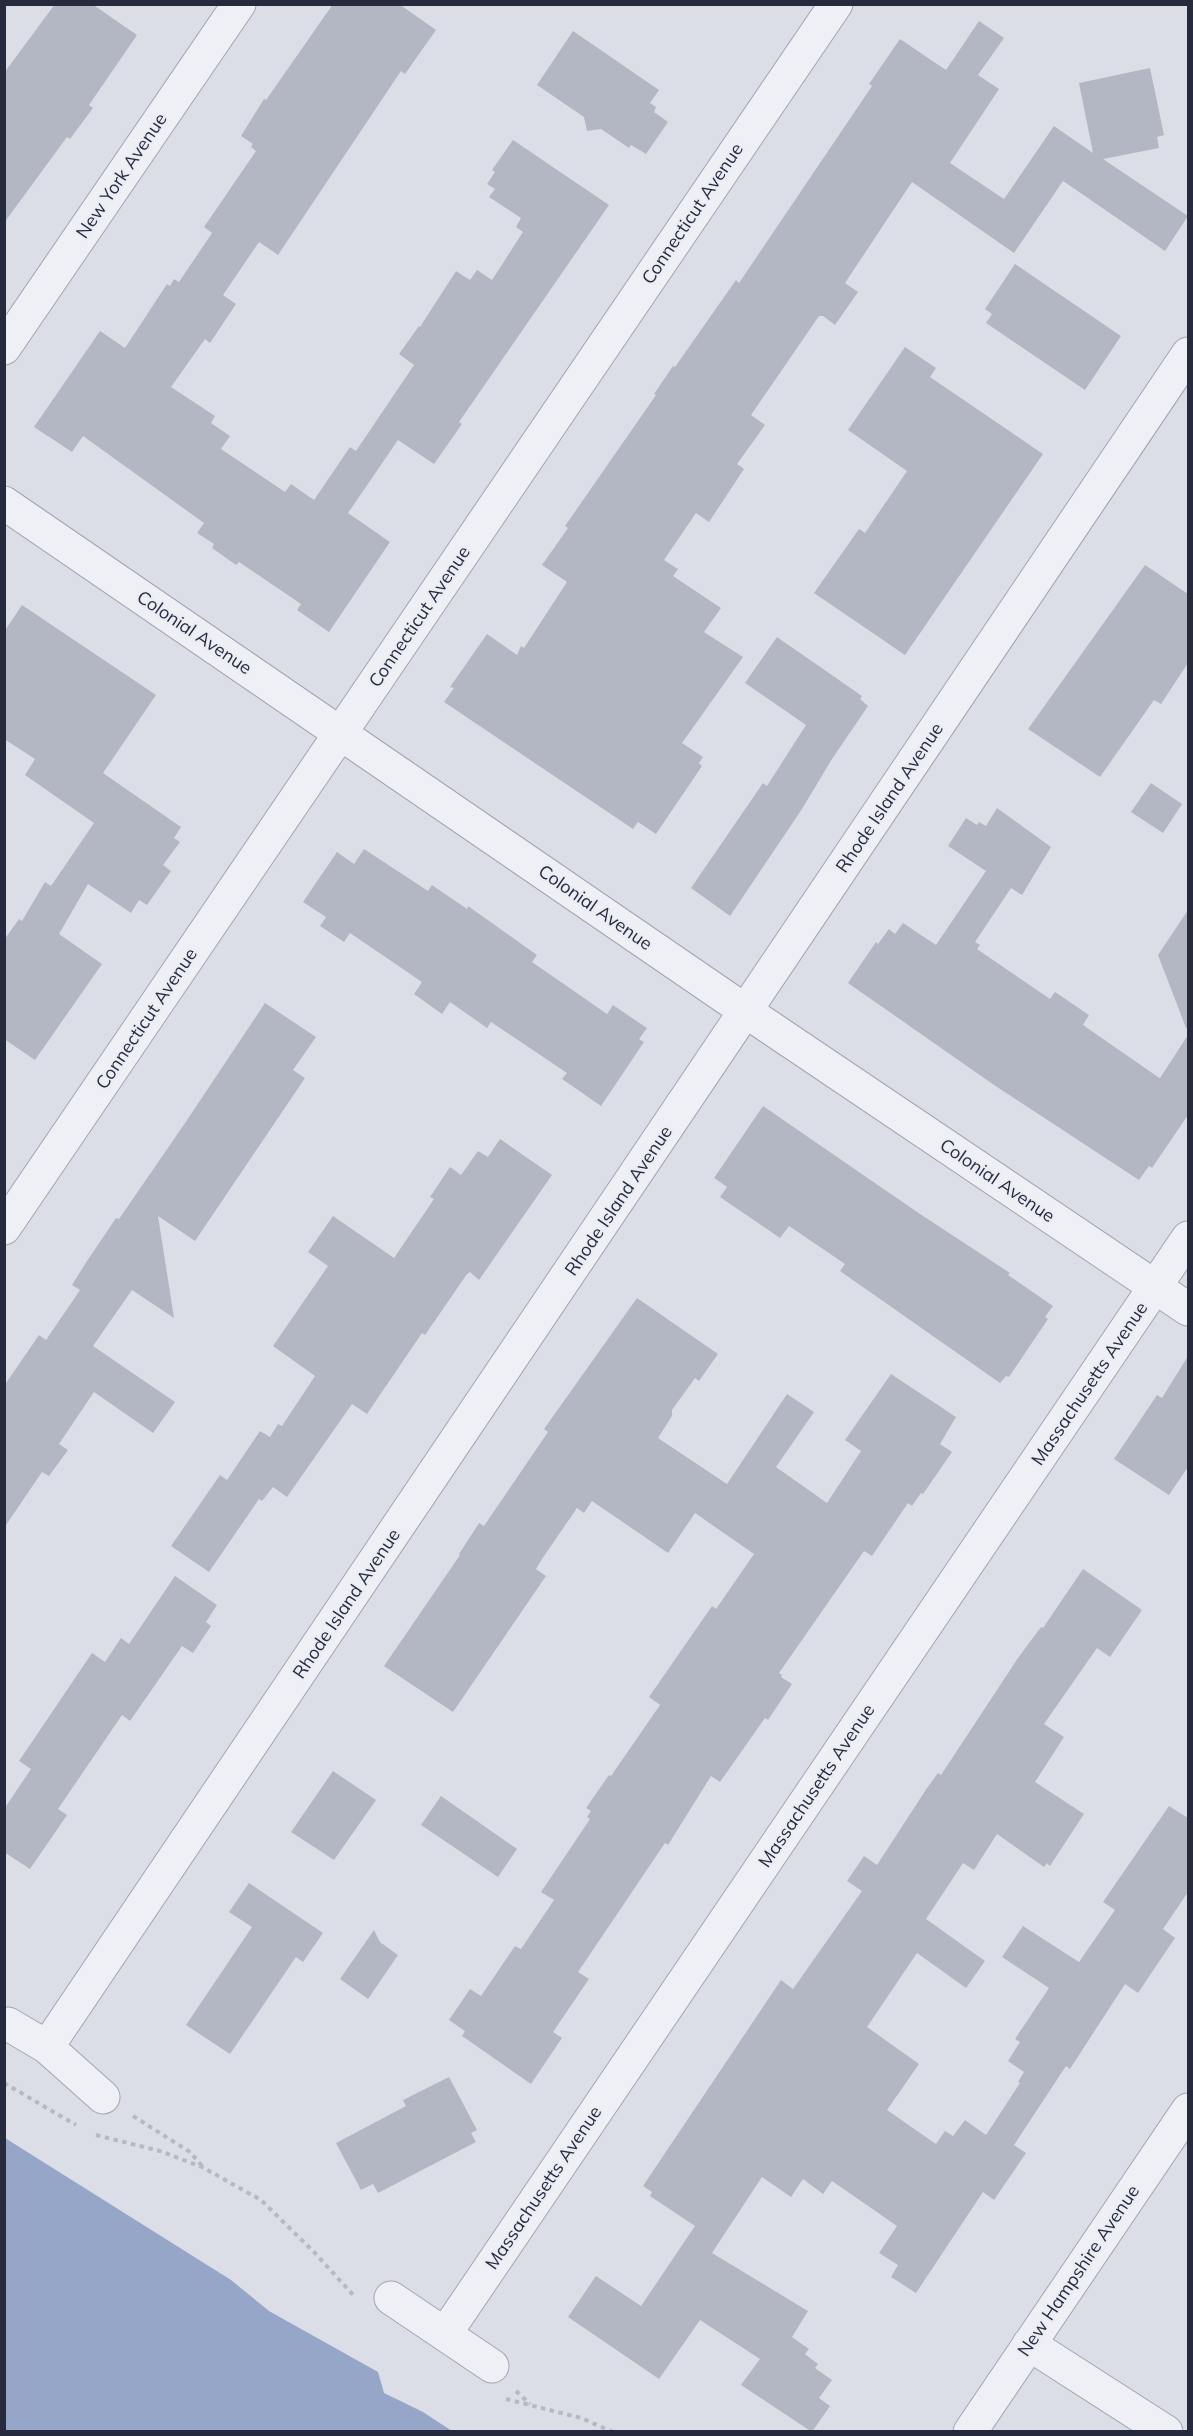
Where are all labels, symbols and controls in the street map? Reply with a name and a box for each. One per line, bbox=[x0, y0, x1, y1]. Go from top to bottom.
street label: New York Avenue bbox=[72, 109, 172, 243]
street label: Connecticut Avenue bbox=[638, 139, 748, 289]
street label: Connecticut Avenue bbox=[365, 542, 475, 692]
street label: Colonial Avenue bbox=[132, 587, 256, 679]
street label: Rhode Island Avenue bbox=[832, 719, 948, 877]
street label: Colonial Avenue bbox=[534, 861, 656, 955]
street label: Connecticut Avenue bbox=[92, 944, 202, 1094]
street label: Rhode Island Avenue bbox=[561, 1122, 677, 1280]
street label: Colonial Avenue bbox=[935, 1135, 1059, 1227]
street label: Massachusetts Avenue bbox=[1027, 1298, 1153, 1470]
street label: Rhode Island Avenue bbox=[289, 1525, 405, 1683]
street label: Massachusetts Avenue bbox=[754, 1700, 880, 1872]
street label: Massachusetts Avenue bbox=[481, 2102, 607, 2274]
street label: New Hampshire Avenue bbox=[1014, 2181, 1144, 2361]

